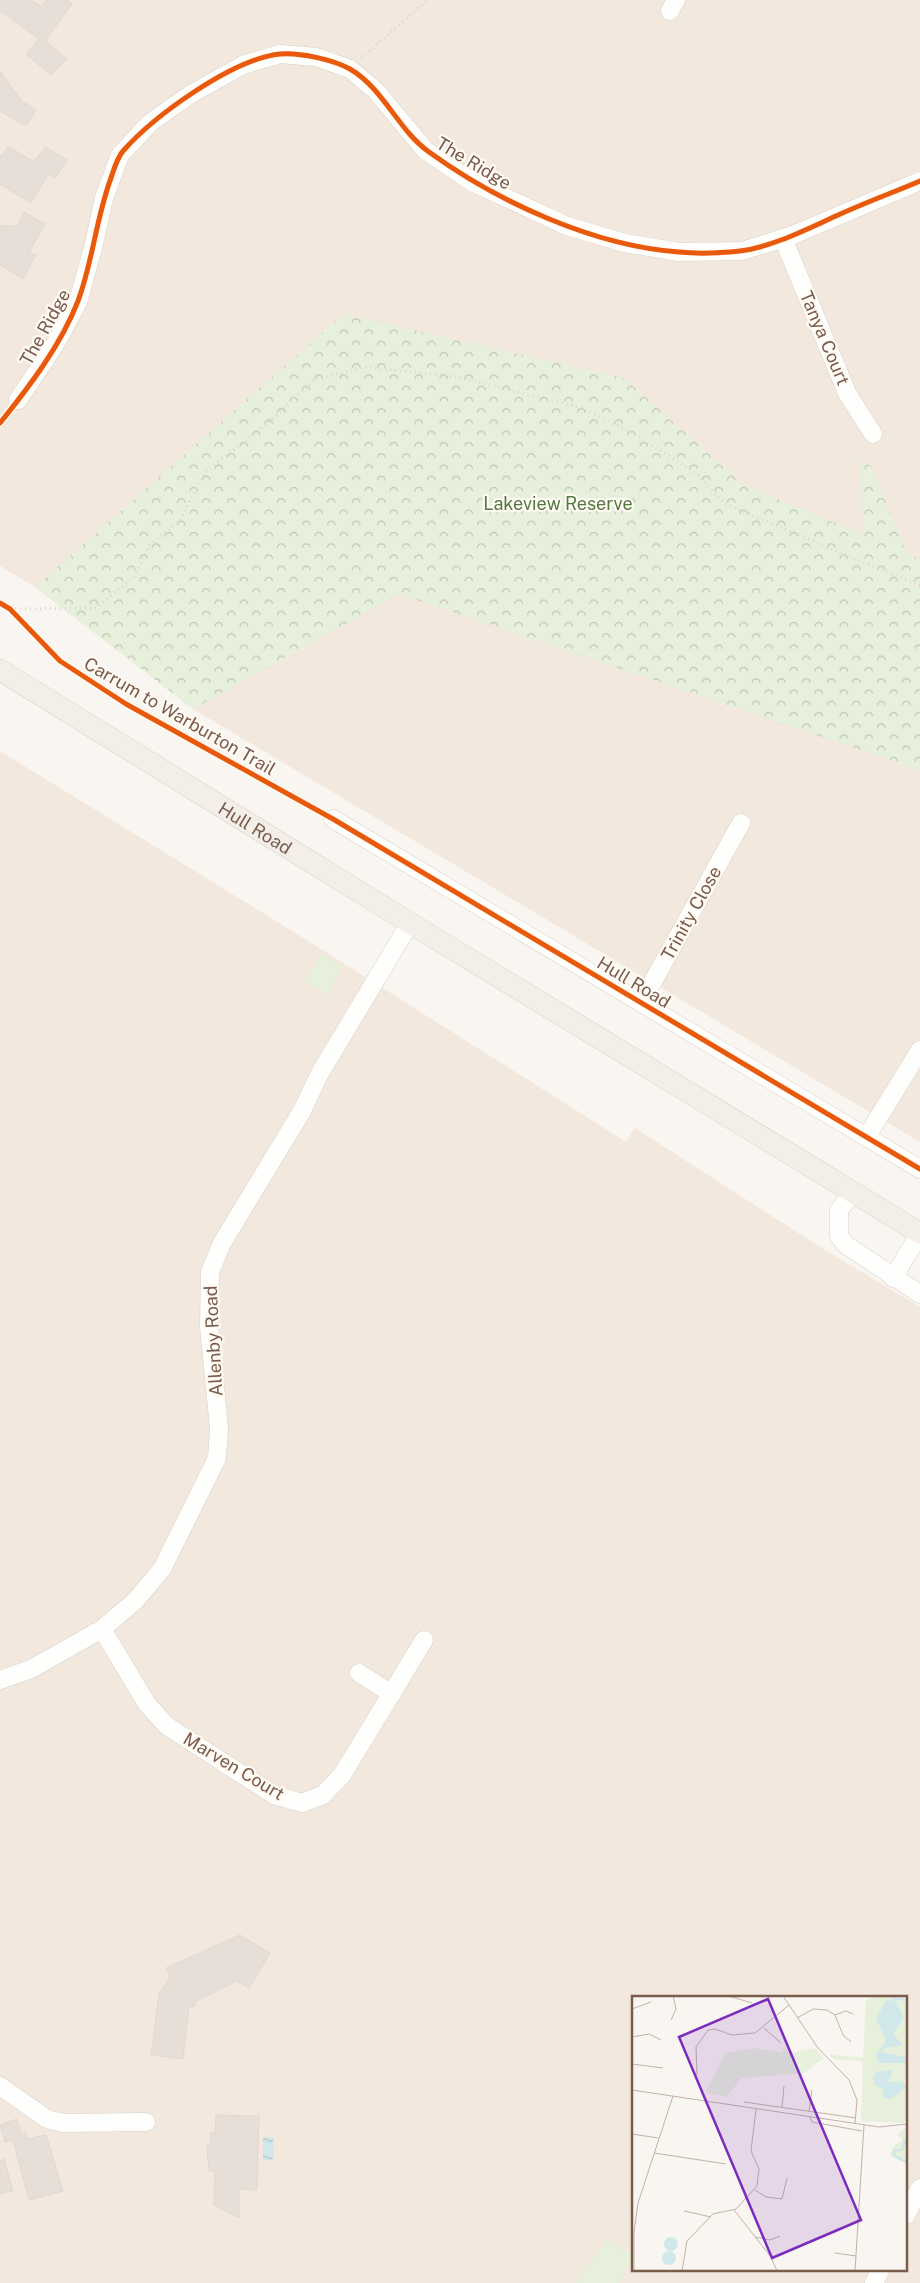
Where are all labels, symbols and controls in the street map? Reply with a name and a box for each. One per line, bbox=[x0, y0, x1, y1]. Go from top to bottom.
street label: The Ridge bbox=[433, 132, 515, 194]
street label: The Ridge bbox=[15, 285, 75, 369]
street label: Tanya Court bbox=[796, 288, 854, 388]
park label: Lakeview Reserve bbox=[483, 493, 633, 514]
street label: Carrum to Warburton Trail bbox=[81, 653, 279, 779]
street label: Hull Road bbox=[215, 797, 296, 858]
street label: Trinity Close bbox=[657, 862, 725, 964]
street label: Hull Road bbox=[593, 952, 675, 1012]
street label: Allenby Road bbox=[200, 1285, 226, 1397]
street label: Marven Court bbox=[180, 1728, 288, 1804]
inset map bbox=[632, 1996, 908, 2270]

